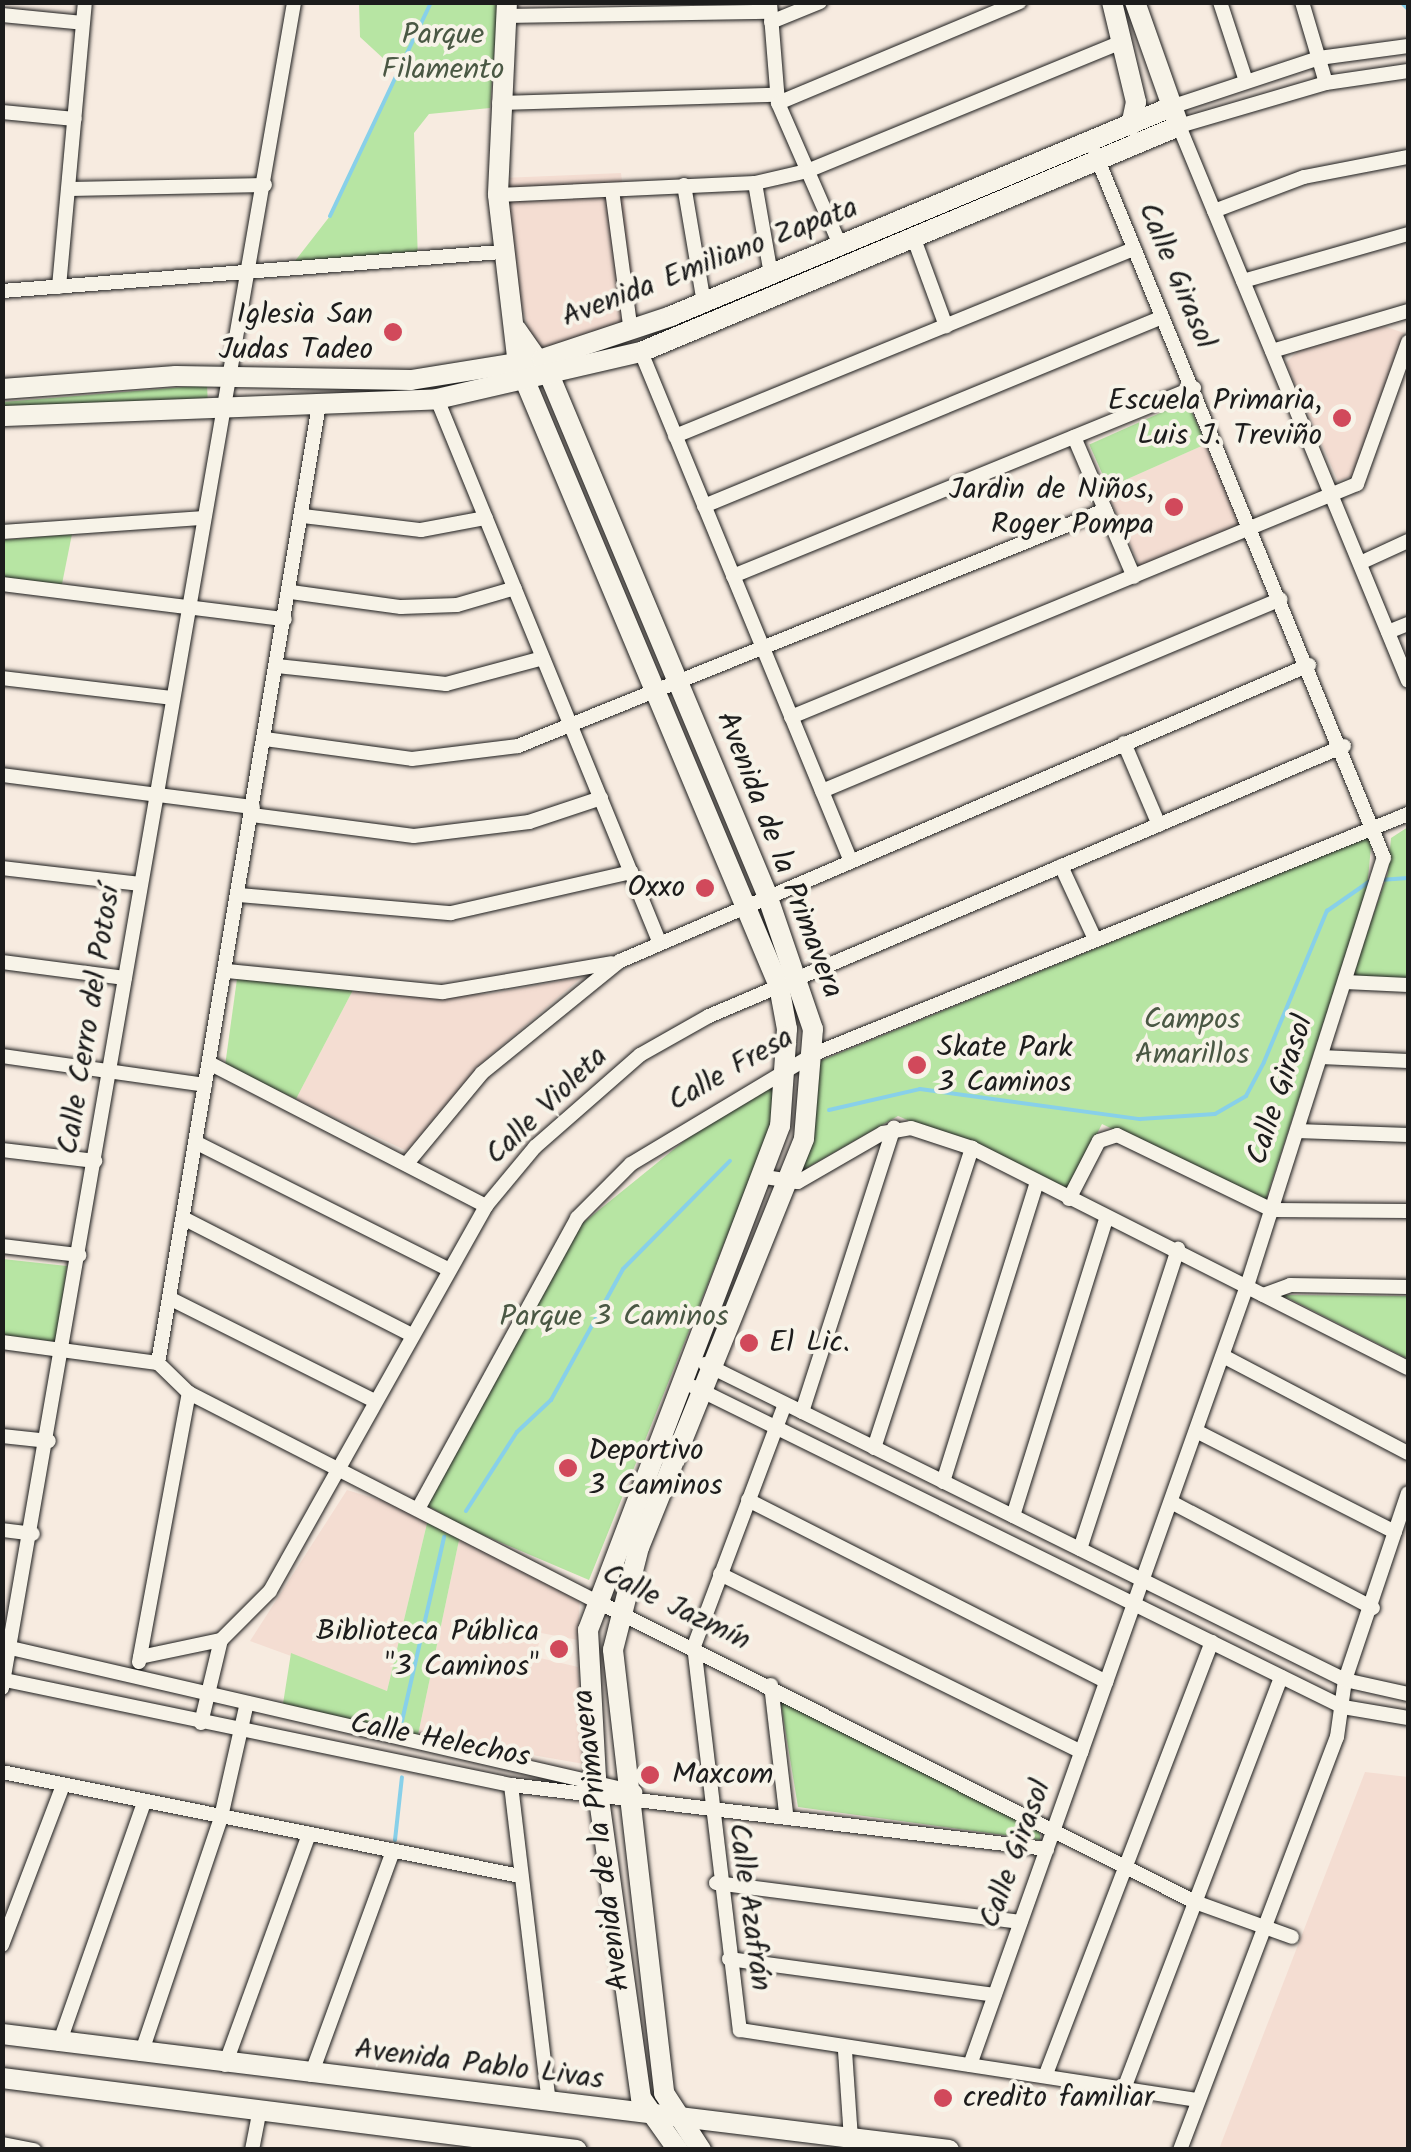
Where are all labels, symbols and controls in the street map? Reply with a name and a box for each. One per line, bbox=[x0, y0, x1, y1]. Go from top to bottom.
park label: Parque Filamento bbox=[382, 17, 504, 88]
street label: Avenida Emiliano Zapata bbox=[557, 190, 863, 336]
street label: Calle Girasol bbox=[1129, 197, 1223, 355]
place label: Iglesia San Judas Tadeo bbox=[219, 297, 373, 368]
marker: Iglesia San Judas Tadeo bbox=[382, 321, 404, 343]
place label: Escuela Primaria, Luis J. Treviño bbox=[1108, 383, 1322, 454]
marker: Escuela Primaria, Luis J. Treviño bbox=[1331, 407, 1353, 429]
place label: Jardin de Niños, Roger Pompa bbox=[949, 472, 1154, 542]
marker: Jardin de Niños, Roger Pompa bbox=[1163, 496, 1185, 518]
street label: Avenida de la Primavera bbox=[708, 707, 850, 1003]
place label: Oxxo bbox=[627, 870, 685, 906]
marker: Oxxo bbox=[694, 877, 716, 899]
street label: Calle Cerro del Potosí bbox=[51, 883, 129, 1157]
park label: Campos Amarillos bbox=[1135, 1002, 1249, 1072]
street label: Calle Girasol bbox=[1240, 1011, 1322, 1169]
street label: Calle Fresa bbox=[662, 1020, 800, 1120]
place label: Skate Park 3 Caminos bbox=[937, 1030, 1073, 1100]
street label: Calle Violeta bbox=[479, 1039, 615, 1173]
marker: Skate Park 3 Caminos bbox=[906, 1054, 928, 1076]
park label: Parque 3 Caminos bbox=[499, 1299, 729, 1335]
place label: El Lic. bbox=[769, 1325, 850, 1361]
marker: El Lic. bbox=[738, 1332, 760, 1354]
place label: Deportivo 3 Caminos bbox=[588, 1433, 723, 1504]
marker: Deportivo 3 Caminos bbox=[557, 1457, 579, 1479]
street label: Calle Jazmín bbox=[596, 1557, 756, 1659]
place label: Biblioteca Pública "3 Caminos" bbox=[316, 1614, 539, 1684]
marker: Biblioteca Pública "3 Caminos" bbox=[548, 1638, 570, 1660]
street label: Avenida de la Primavera bbox=[566, 1687, 638, 1993]
street label: Calle Helechos bbox=[347, 1706, 533, 1776]
place label: Maxcom bbox=[672, 1757, 773, 1793]
marker: Maxcom bbox=[637, 1762, 663, 1788]
street label: Calle Girasol bbox=[973, 1775, 1059, 1933]
street label: Calle Azafrán bbox=[719, 1821, 779, 1993]
street label: Avenida Pablo Livas bbox=[352, 2032, 606, 2098]
place label: credito familiar bbox=[963, 2080, 1154, 2116]
marker: credito familiar bbox=[932, 2087, 954, 2109]

